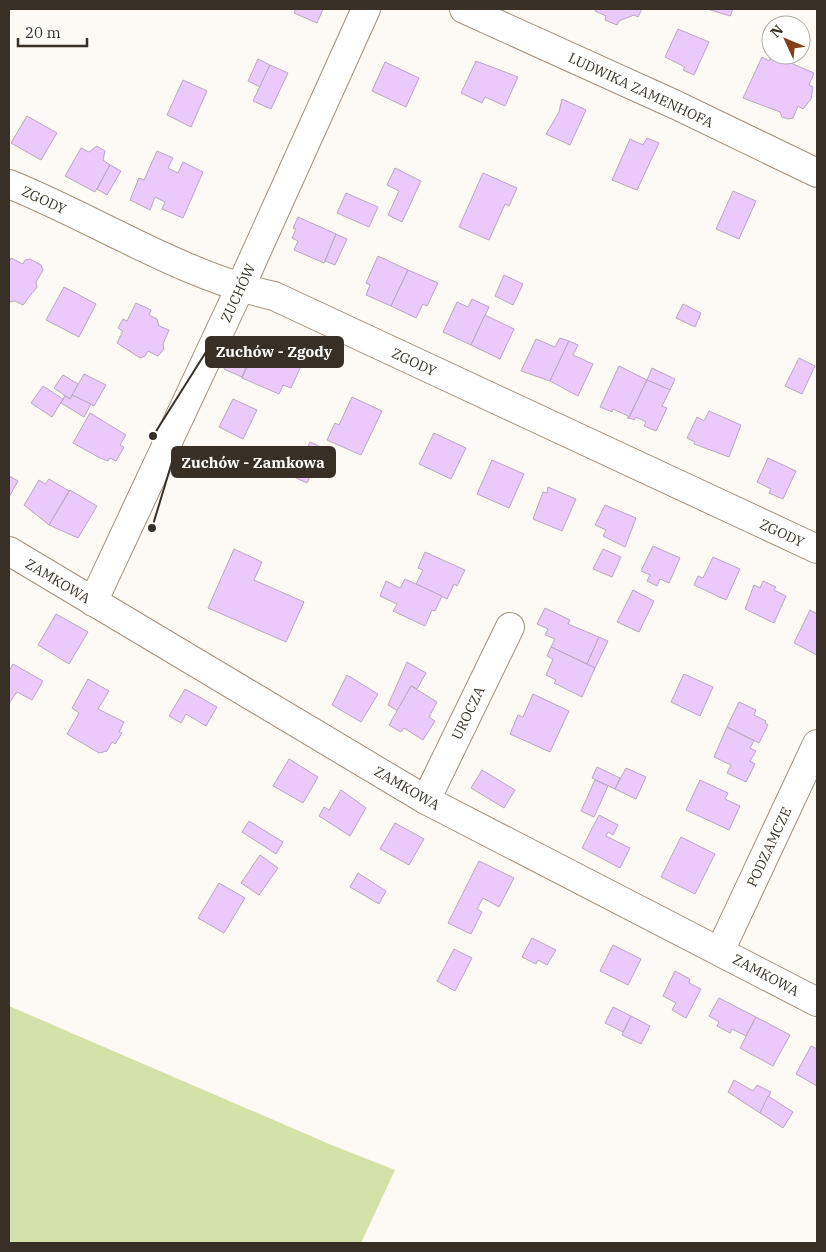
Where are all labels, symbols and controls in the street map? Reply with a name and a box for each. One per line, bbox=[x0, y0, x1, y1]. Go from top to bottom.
scale bar bbox=[18, 15, 86, 47]
north arrow bbox=[761, 15, 811, 65]
text: N bbox=[766, 21, 787, 41]
text: 20 m bbox=[25, 23, 61, 42]
street label: LUDWIKA ZAMENHOFA bbox=[566, 48, 717, 132]
street label: ZGODY bbox=[19, 182, 69, 218]
street label: ZUCHÓW bbox=[216, 260, 260, 325]
callout: Zuchów - Zgody bbox=[206, 337, 343, 367]
text: Zuchów - Zgody bbox=[216, 342, 333, 361]
street label: ZGODY bbox=[389, 344, 439, 380]
callout: Zuchów - Zamkowa bbox=[172, 447, 335, 477]
text: Zuchów - Zamkowa bbox=[181, 453, 325, 472]
street label: ZGODY bbox=[757, 515, 807, 551]
street label: ZAMKOWA bbox=[22, 555, 94, 608]
street label: UROCZA bbox=[447, 683, 489, 743]
street label: ZAMKOWA bbox=[371, 762, 443, 814]
street label: PODZAMCZE bbox=[743, 804, 795, 890]
street label: ZAMKOWA bbox=[730, 950, 803, 1000]

